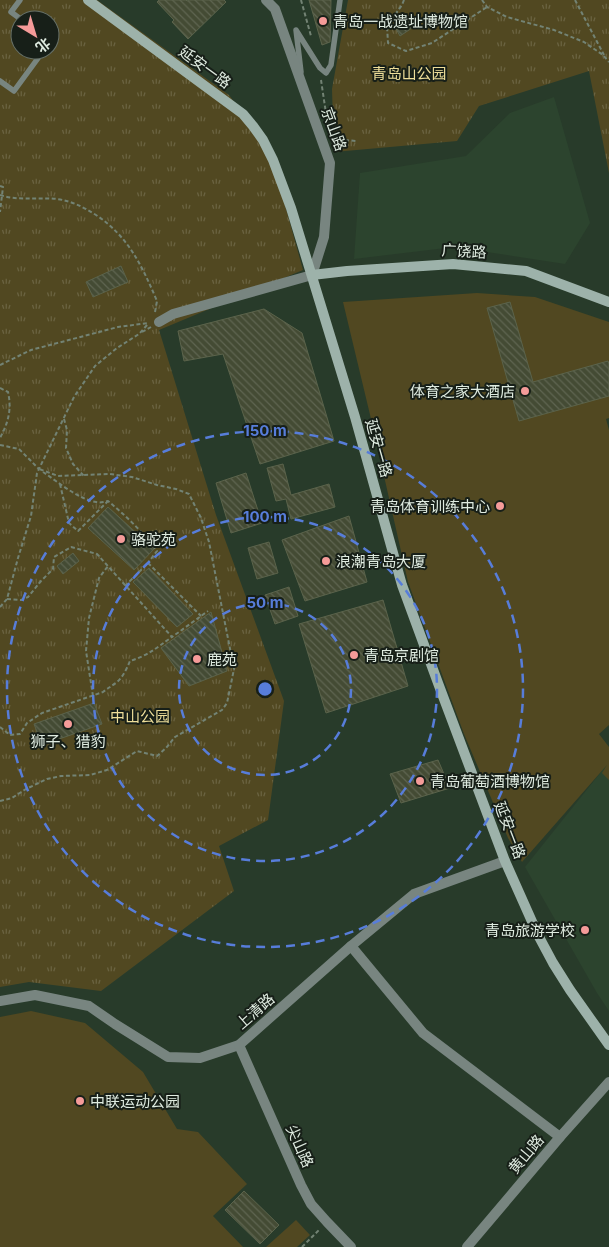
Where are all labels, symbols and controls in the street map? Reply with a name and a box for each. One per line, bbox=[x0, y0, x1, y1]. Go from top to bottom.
north arrow bbox=[10, 10, 60, 60]
place label: 青岛一战遗址博物馆 bbox=[333, 12, 468, 31]
marker: 青岛一战遗址博物馆 bbox=[317, 15, 329, 27]
text: 北 bbox=[33, 35, 54, 57]
street label: 延安一路 bbox=[175, 42, 235, 92]
park label: 青岛山公园 bbox=[371, 64, 447, 83]
street label: 京山路 bbox=[317, 105, 351, 153]
street label: 广饶路 bbox=[441, 240, 487, 262]
place label: 体育之家大酒店 bbox=[410, 382, 515, 401]
marker: 体育之家大酒店 bbox=[519, 385, 531, 397]
street label: 延安一路 bbox=[362, 417, 396, 479]
text: 150 m bbox=[243, 421, 287, 440]
place label: 青岛体育训练中心 bbox=[370, 497, 490, 516]
marker: 青岛体育训练中心 bbox=[494, 500, 506, 512]
text: 100 m bbox=[243, 507, 287, 526]
place label: 骆驼苑 bbox=[131, 530, 176, 549]
marker: 骆驼苑 bbox=[115, 533, 127, 545]
place label: 浪潮青岛大厦 bbox=[336, 552, 426, 571]
marker: 浪潮青岛大厦 bbox=[320, 555, 332, 567]
text: 50 m bbox=[247, 593, 283, 612]
place label: 青岛京剧馆 bbox=[364, 646, 439, 665]
marker: 青岛京剧馆 bbox=[348, 649, 360, 661]
place label: 鹿苑 bbox=[207, 650, 237, 669]
marker: 鹿苑 bbox=[191, 653, 203, 665]
centre of rings bbox=[256, 680, 274, 698]
park label: 中山公园 bbox=[110, 707, 170, 726]
marker: 狮子、猎豹 bbox=[62, 718, 74, 730]
place label: 狮子、猎豹 bbox=[30, 732, 106, 751]
place label: 青岛葡萄酒博物馆 bbox=[430, 772, 550, 791]
marker: 青岛葡萄酒博物馆 bbox=[414, 775, 426, 787]
street label: 延安一路 bbox=[490, 799, 530, 861]
place label: 青岛旅游学校 bbox=[485, 921, 575, 940]
marker: 青岛旅游学校 bbox=[579, 924, 591, 936]
street label: 上清路 bbox=[232, 989, 278, 1033]
place label: 中联运动公园 bbox=[90, 1092, 180, 1111]
marker: 中联运动公园 bbox=[74, 1095, 86, 1107]
street label: 尖山路 bbox=[282, 1122, 318, 1170]
street label: 黄山路 bbox=[504, 1131, 548, 1177]

